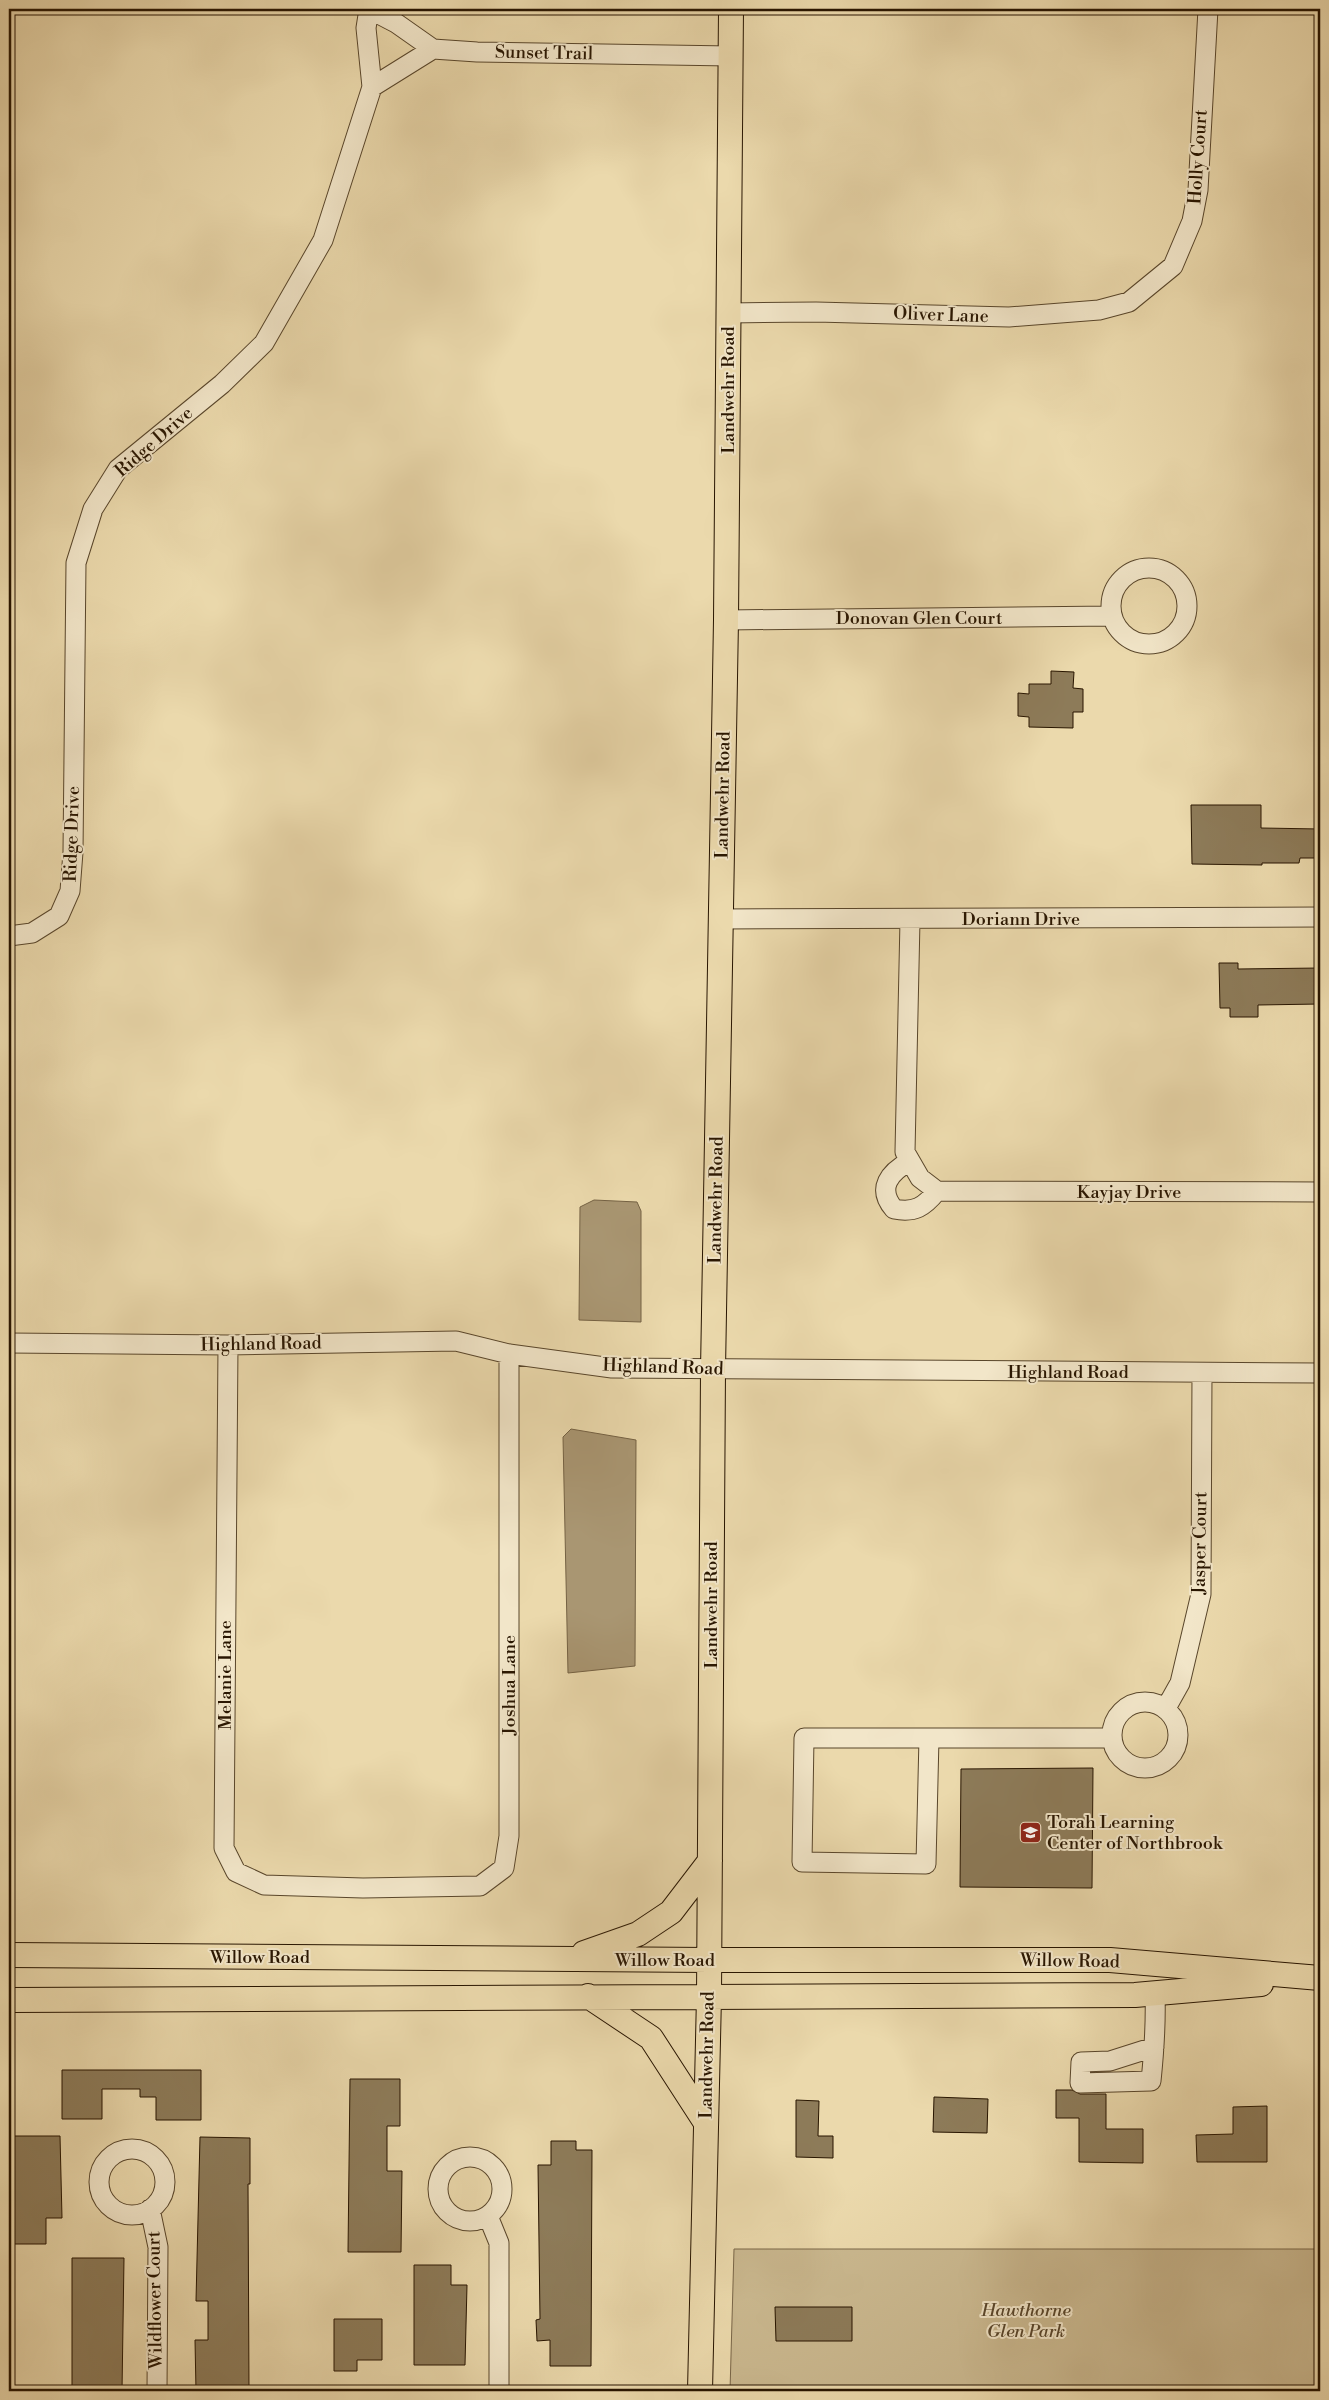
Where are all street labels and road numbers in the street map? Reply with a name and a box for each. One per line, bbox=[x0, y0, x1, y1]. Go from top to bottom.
street label: Sunset Trail bbox=[495, 41, 594, 65]
street label: Holly Court bbox=[1183, 108, 1213, 205]
street label: Oliver Lane bbox=[893, 302, 989, 328]
street label: Landwehr Road bbox=[717, 325, 740, 454]
street label: Ridge Drive bbox=[110, 402, 198, 482]
street label: Donovan Glen Court bbox=[836, 607, 1003, 630]
street label: Landwehr Road bbox=[710, 730, 736, 859]
street label: Ridge Drive bbox=[59, 785, 85, 883]
street label: Doriann Drive bbox=[962, 908, 1080, 931]
street label: Landwehr Road bbox=[703, 1135, 729, 1264]
street label: Kayjay Drive bbox=[1077, 1181, 1181, 1204]
street label: Highland Road bbox=[200, 1331, 323, 1357]
street label: Highland Road bbox=[602, 1353, 725, 1381]
street label: Highland Road bbox=[1007, 1361, 1129, 1384]
street label: Jasper Court bbox=[1188, 1491, 1212, 1596]
street label: Landwehr Road bbox=[700, 1540, 723, 1669]
street label: Melanie Lane bbox=[214, 1620, 237, 1730]
street label: Joshua Lane bbox=[498, 1635, 521, 1736]
street label: Willow Road bbox=[209, 1946, 311, 1969]
street label: Willow Road bbox=[614, 1949, 716, 1972]
street label: Willow Road bbox=[1019, 1949, 1121, 1973]
street label: Landwehr Road bbox=[694, 1990, 720, 2119]
street label: Wildflower Court bbox=[142, 2230, 168, 2370]

